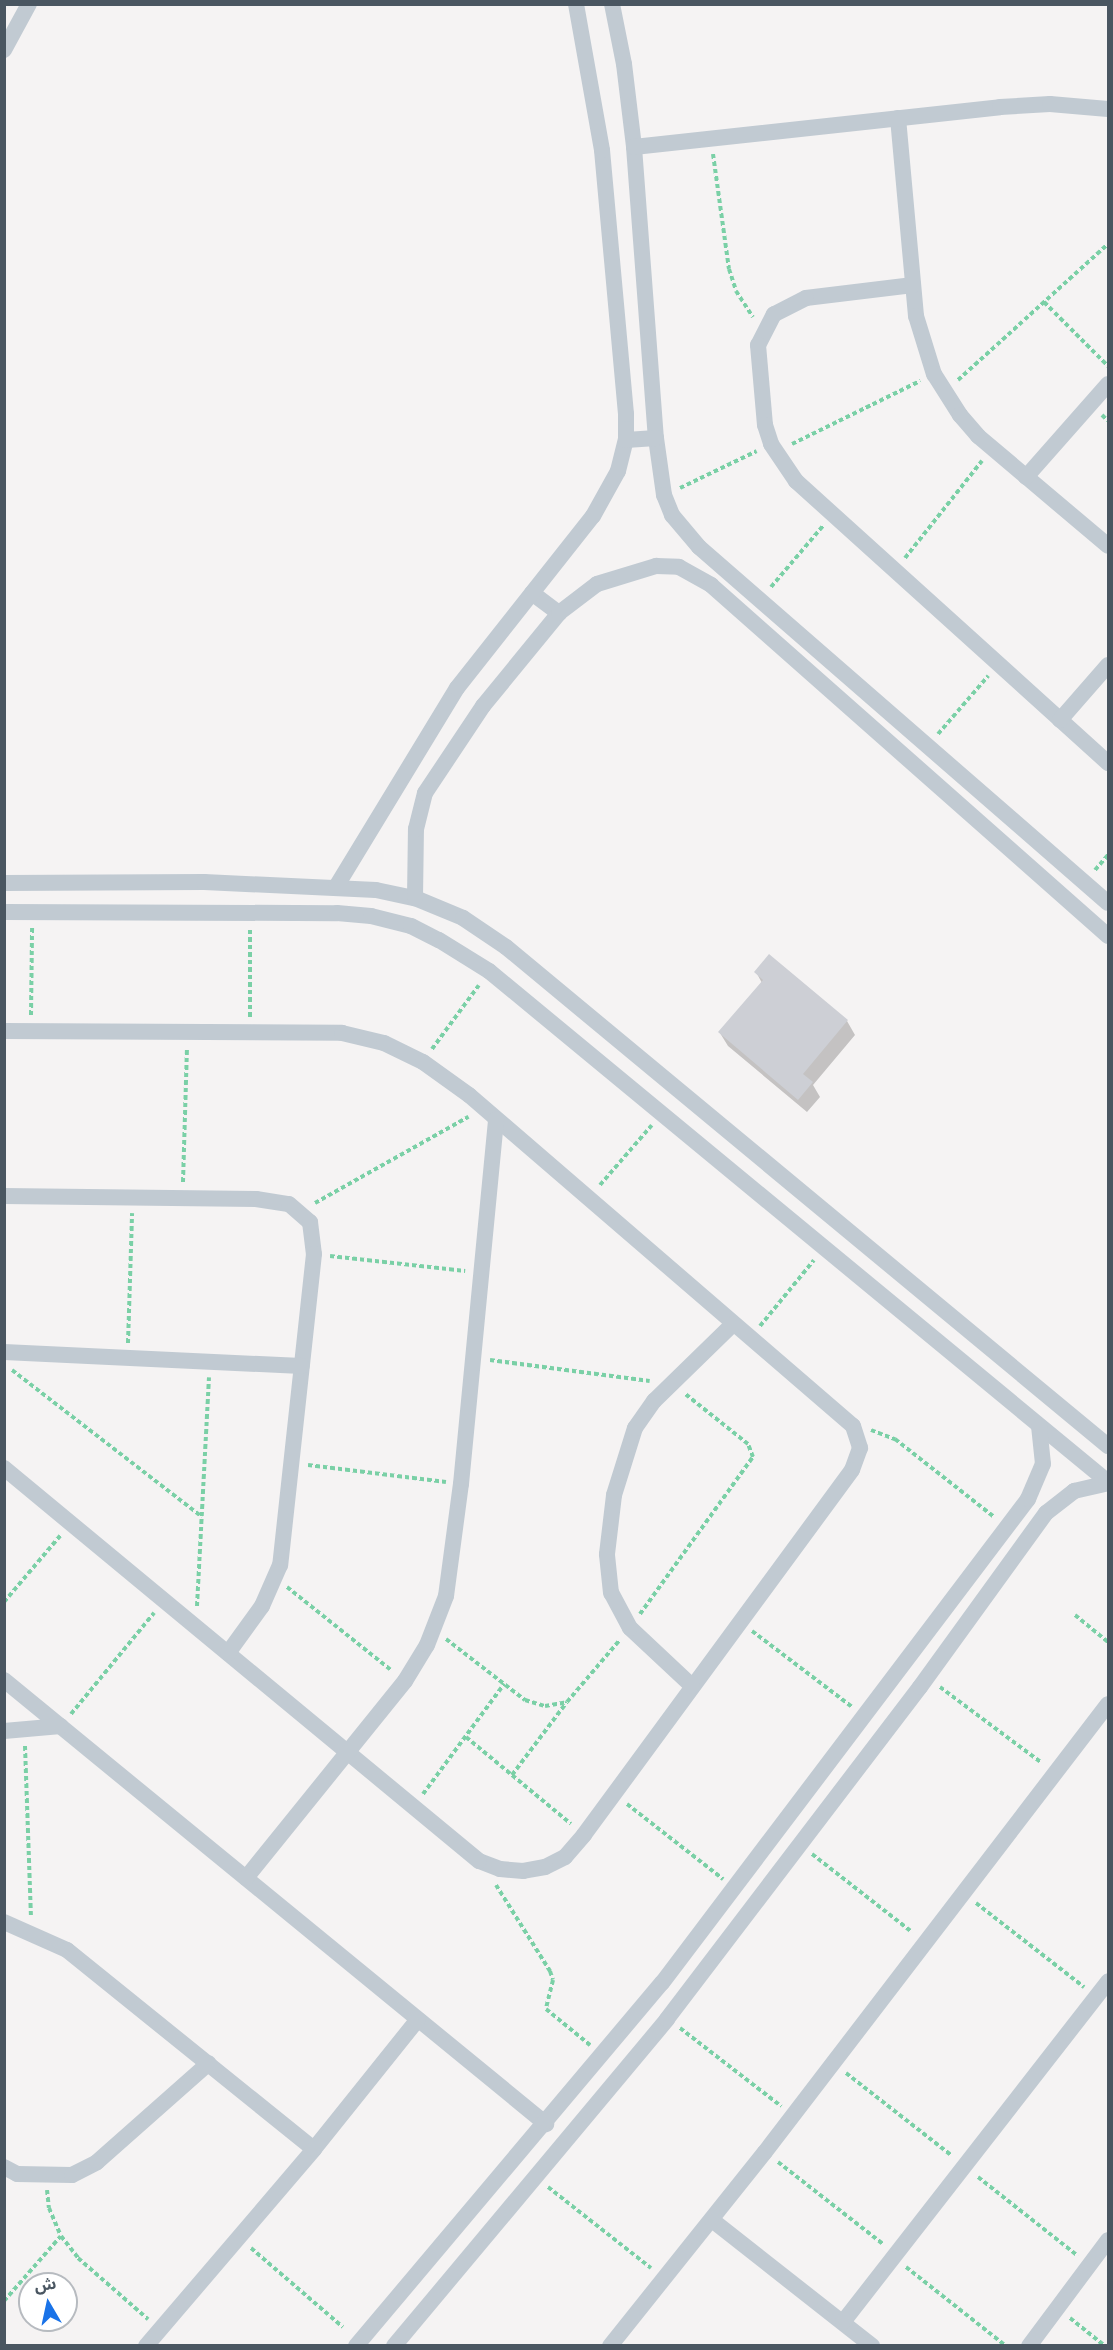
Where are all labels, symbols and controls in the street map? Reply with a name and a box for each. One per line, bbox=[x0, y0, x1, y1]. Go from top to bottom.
north arrow bbox=[18, 2272, 78, 2332]
text: ش bbox=[33, 2275, 58, 2297]

